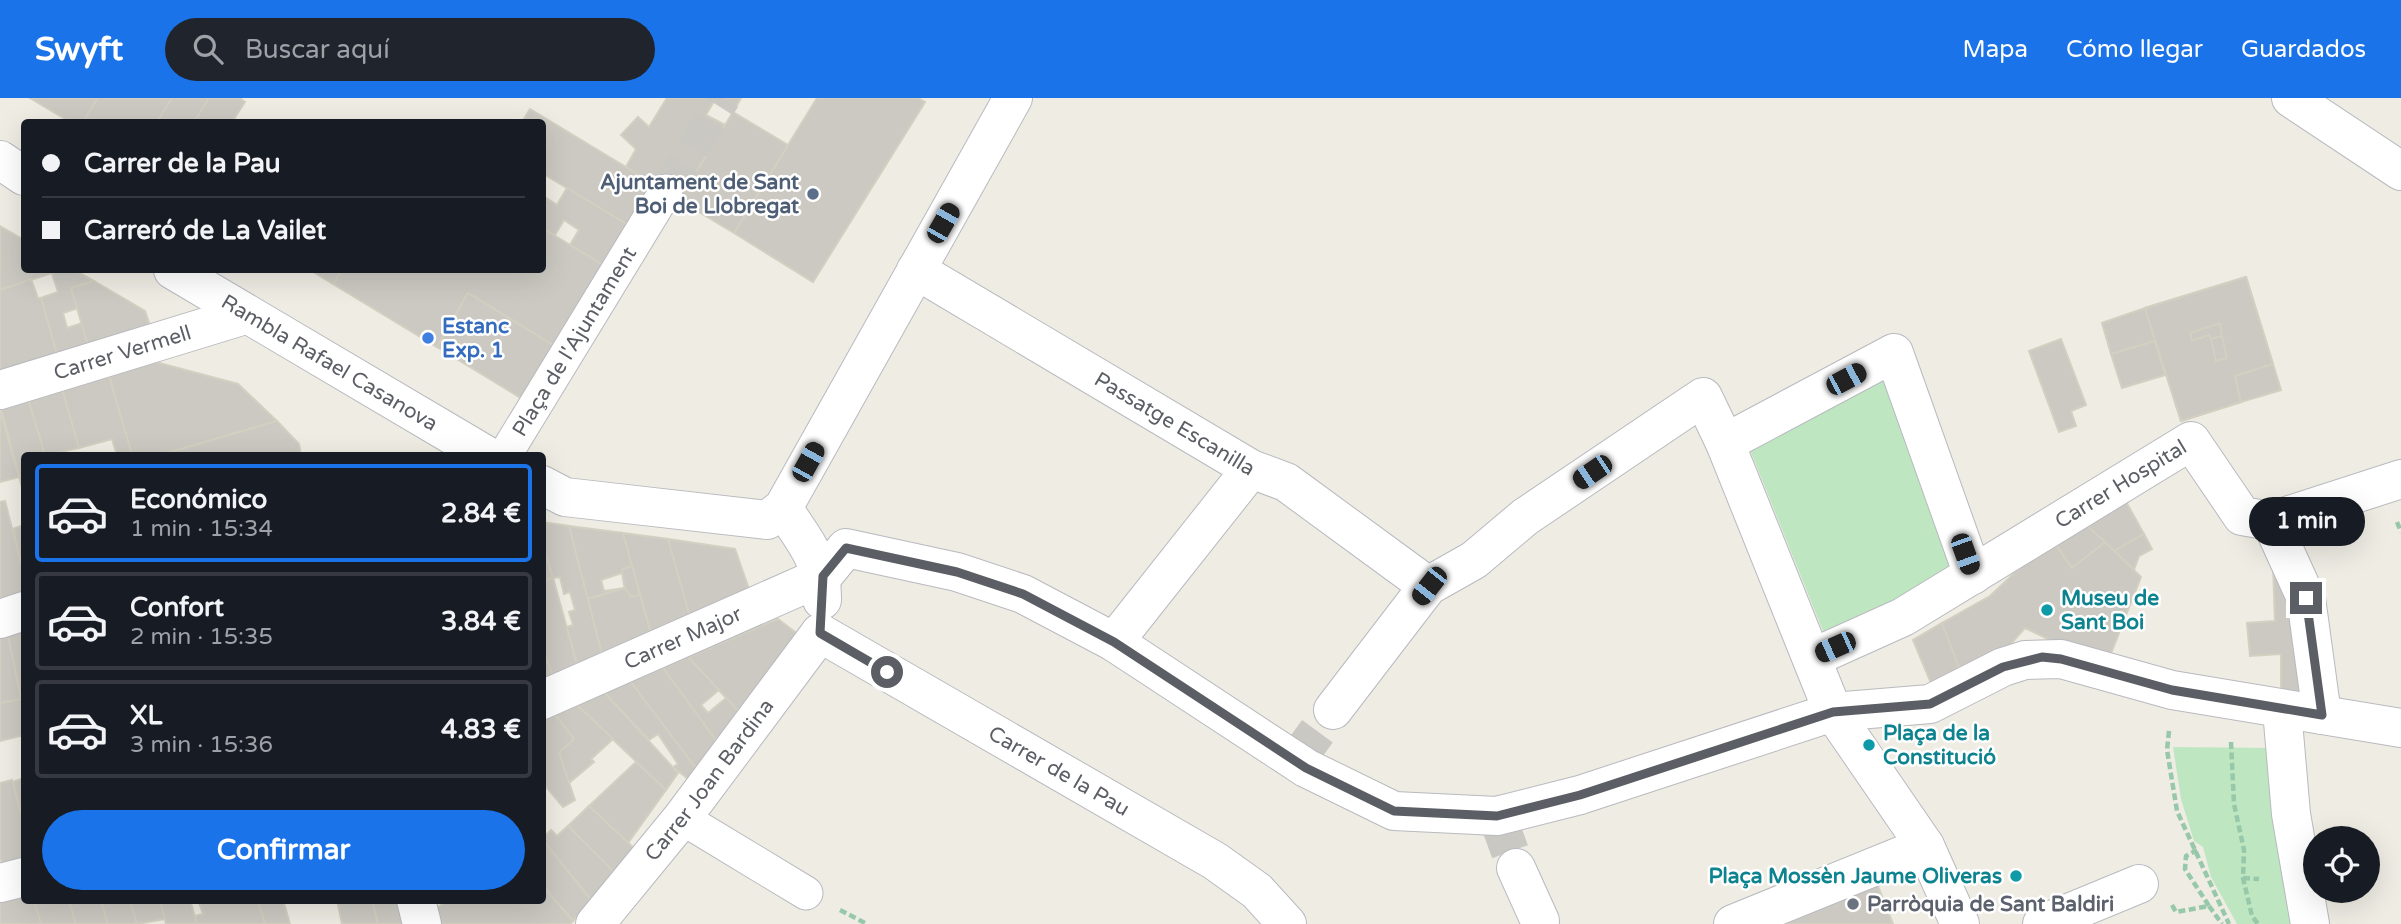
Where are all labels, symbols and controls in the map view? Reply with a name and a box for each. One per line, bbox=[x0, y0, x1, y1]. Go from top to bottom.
search box bbox=[165, 18, 655, 81]
text: Swyft bbox=[35, 30, 123, 69]
icon: search bbox=[189, 30, 227, 68]
text: Buscar aquí bbox=[245, 34, 390, 65]
text: Mapa bbox=[1963, 35, 2028, 64]
text: Cómo llegar bbox=[2066, 35, 2203, 64]
text: Guardados bbox=[2241, 35, 2366, 64]
text: Carrer de la Pau bbox=[84, 148, 281, 179]
place label: Ajuntament de Sant Boi de Llobregat bbox=[600, 170, 799, 219]
marker: Ajuntament de Sant Boi de Llobregat bbox=[805, 186, 821, 202]
car bbox=[924, 200, 963, 246]
text: Carreró de La Vailet bbox=[84, 215, 326, 246]
street label: Plaça de l'Ajuntament bbox=[507, 242, 642, 441]
street label: Rambla Rafael Casanova bbox=[217, 289, 442, 437]
place label: Estanc Exp. 1 bbox=[442, 314, 509, 363]
street label: Carrer Vermell bbox=[51, 320, 194, 386]
marker: Estanc Exp. 1 bbox=[420, 330, 436, 346]
car bbox=[1823, 360, 1870, 398]
street label: Passatge Escanilla bbox=[1090, 367, 1259, 481]
street label: Carrer Hospital bbox=[2051, 435, 2191, 534]
car bbox=[789, 439, 828, 485]
car bbox=[1569, 452, 1616, 492]
icon: car bbox=[46, 482, 109, 545]
text: Económico bbox=[130, 484, 267, 515]
callout: 1 min bbox=[2248, 496, 2364, 546]
text: 2.84 € bbox=[441, 498, 521, 529]
text: 1 min bbox=[2276, 507, 2338, 535]
text: 1 min · 15:34 bbox=[130, 515, 273, 543]
car bbox=[1948, 531, 1983, 577]
car bbox=[1408, 563, 1451, 609]
route end bbox=[2290, 582, 2322, 614]
place label: Museu de Sant Boi bbox=[2061, 586, 2159, 635]
icon: car bbox=[46, 590, 109, 653]
text: Confort bbox=[130, 592, 224, 623]
street label: Carrer Major bbox=[620, 601, 746, 675]
marker: Museu de Sant Boi bbox=[2039, 602, 2055, 618]
text: 3.84 € bbox=[441, 606, 521, 637]
text: 2 min · 15:35 bbox=[130, 623, 273, 651]
car bbox=[1812, 629, 1859, 665]
route start bbox=[871, 656, 903, 688]
street label: Carrer Joan Bardina bbox=[640, 694, 779, 866]
icon: car bbox=[46, 698, 109, 761]
text: XL bbox=[130, 700, 162, 731]
text: 4.83 € bbox=[441, 714, 521, 745]
street label: Carrer de la Pau bbox=[984, 721, 1134, 822]
place label: Plaça de la Constitució bbox=[1883, 721, 1996, 770]
text: 3 min · 15:36 bbox=[130, 731, 273, 759]
marker: Plaça de la Constitució bbox=[1861, 737, 1877, 753]
button: Confirmar bbox=[42, 810, 525, 890]
map controls bbox=[2303, 826, 2380, 903]
button: locate bbox=[2303, 826, 2380, 903]
place label: Plaça Mossèn Jaume Oliveras bbox=[1708, 864, 2002, 889]
marker: Plaça Mossèn Jaume Oliveras bbox=[2008, 868, 2024, 884]
place label: Parròquia de Sant Baldiri bbox=[1867, 892, 2114, 917]
marker: Parròquia de Sant Baldiri bbox=[1845, 896, 1861, 912]

